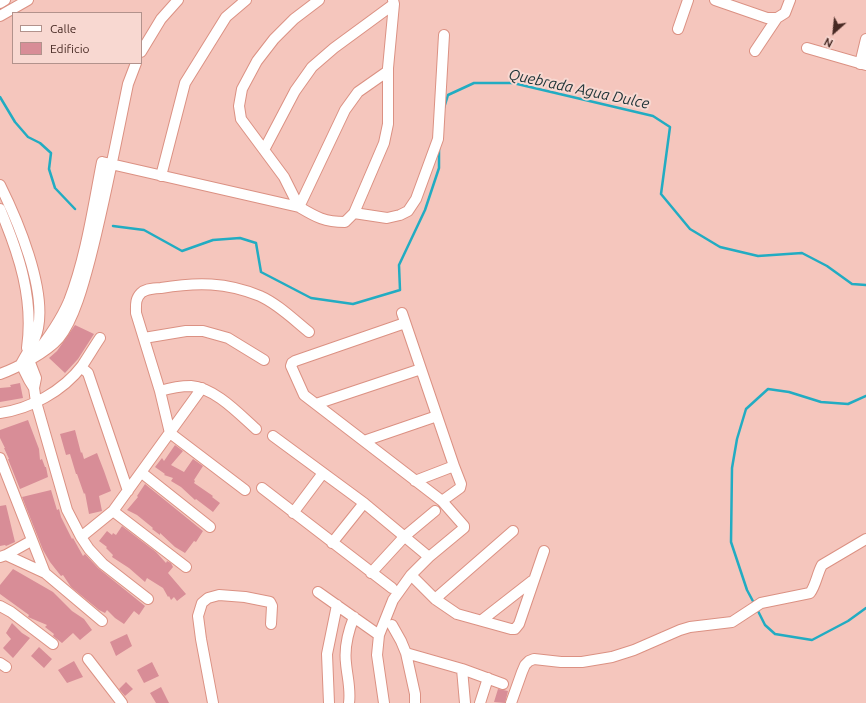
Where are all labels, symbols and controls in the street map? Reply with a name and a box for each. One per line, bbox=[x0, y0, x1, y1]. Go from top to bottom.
legend bbox=[12, 12, 142, 64]
north arrow bbox=[814, 12, 854, 52]
text: Calle bbox=[50, 22, 76, 35]
text: N bbox=[822, 35, 835, 50]
text: Edificio bbox=[50, 42, 90, 55]
water label: Quebrada Agua Dulce bbox=[507, 65, 651, 113]

